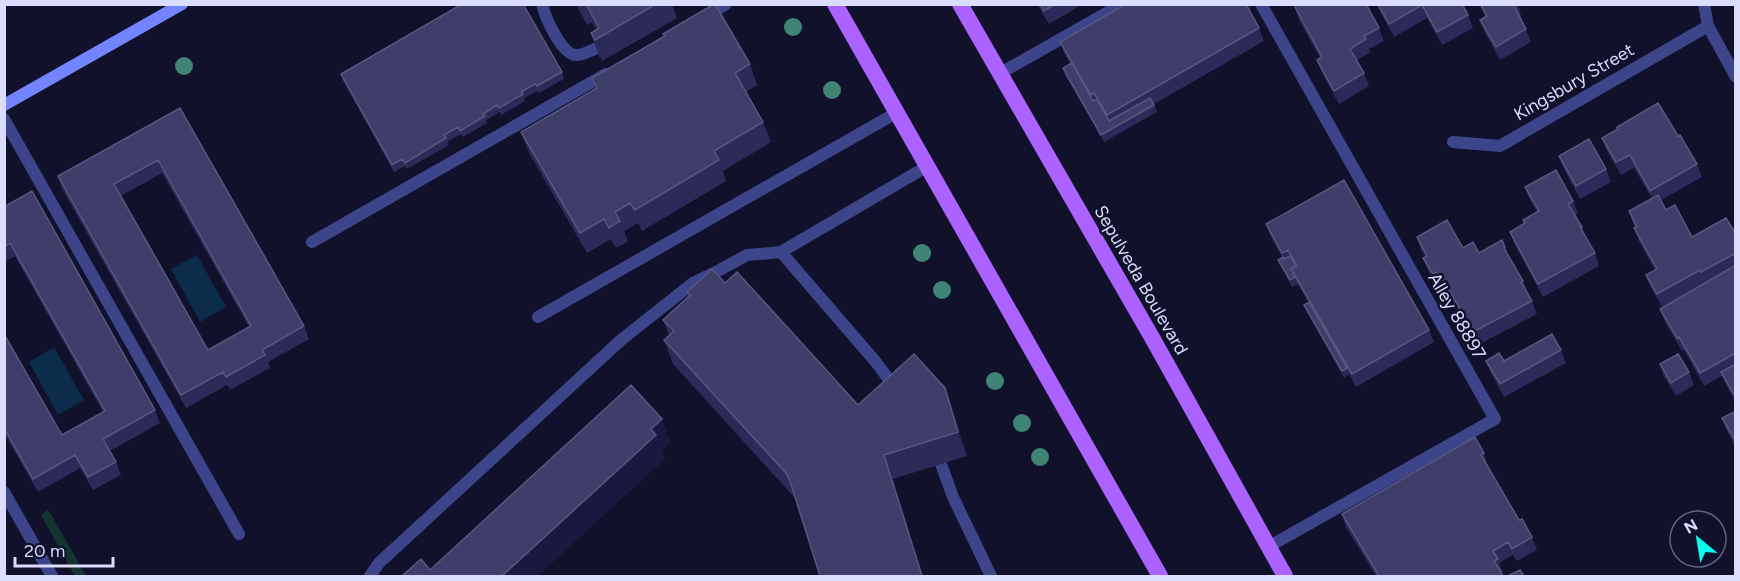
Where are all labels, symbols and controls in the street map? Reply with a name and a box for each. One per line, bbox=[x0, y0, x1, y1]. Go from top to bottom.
street label: Kingsbury Street bbox=[1510, 39, 1638, 125]
street label: Sepulveda Boulevard bbox=[1089, 201, 1193, 359]
street label: Alley 88897 bbox=[1423, 269, 1491, 364]
north arrow bbox=[1668, 509, 1728, 569]
text: N bbox=[1681, 515, 1701, 538]
scale bar bbox=[15, 530, 112, 568]
text: 20 m bbox=[24, 540, 65, 562]

